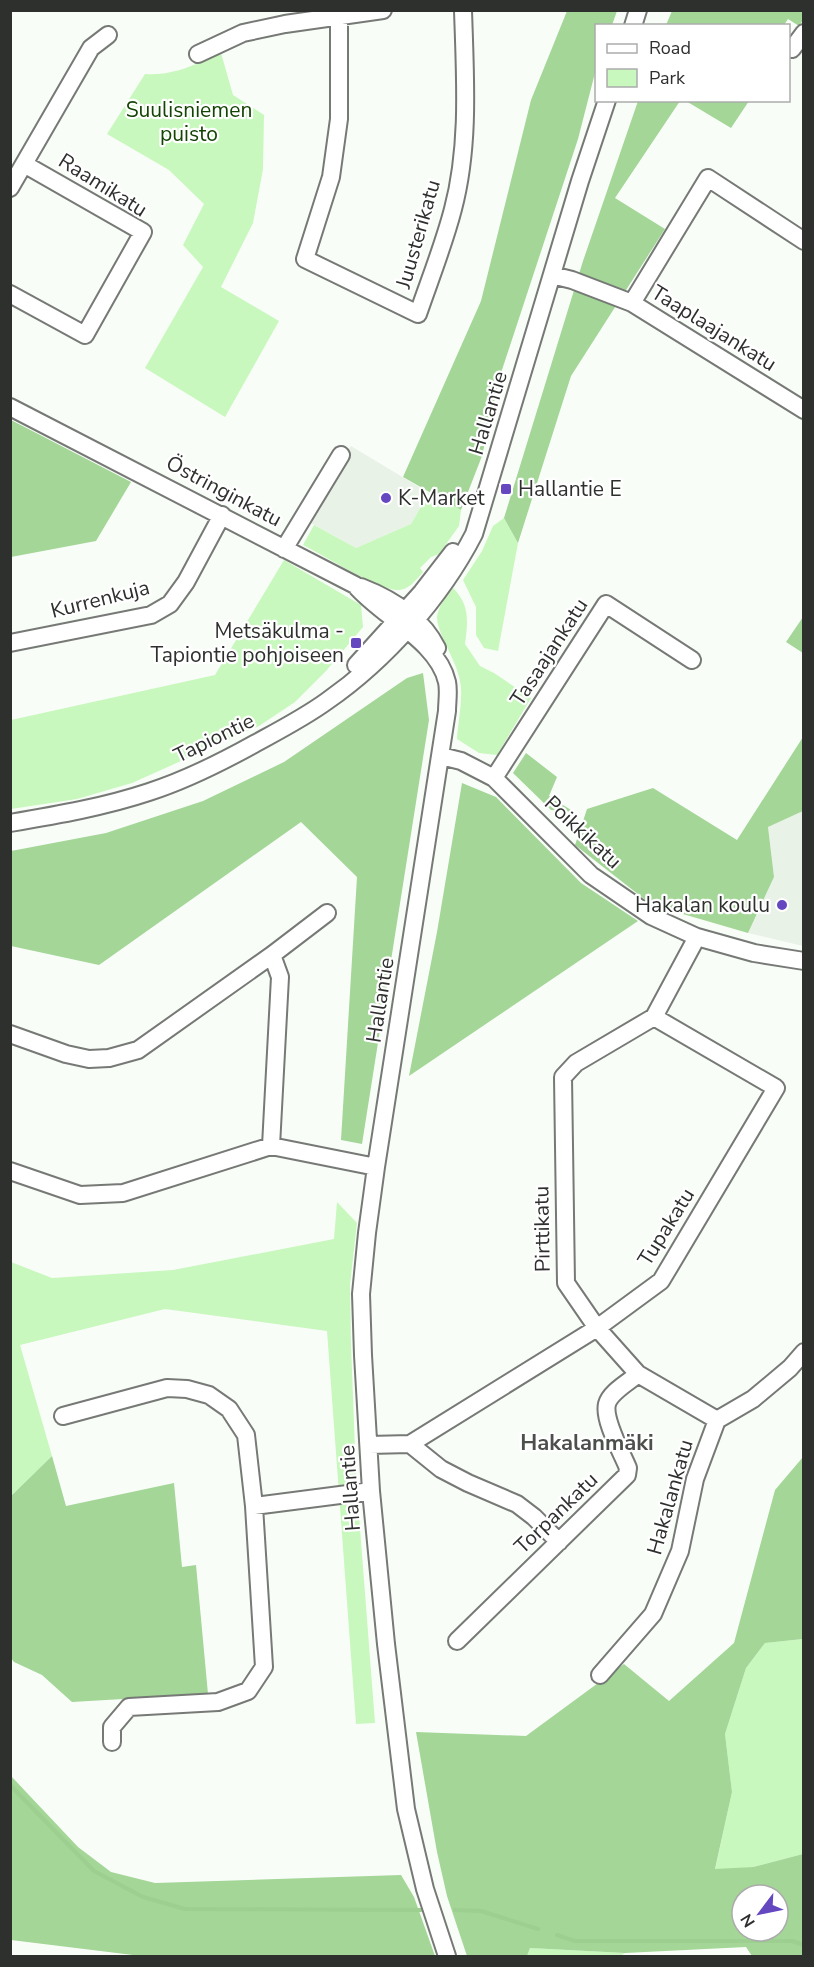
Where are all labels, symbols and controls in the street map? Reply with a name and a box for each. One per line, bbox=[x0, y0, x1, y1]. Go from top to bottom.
legend bbox=[595, 24, 790, 102]
text: Road bbox=[649, 36, 691, 60]
text: Park bbox=[649, 66, 686, 90]
park label: Suulisniemen puisto bbox=[126, 96, 252, 148]
street label: Raamikatu bbox=[53, 147, 153, 223]
street label: Juusterikatu bbox=[389, 176, 447, 293]
street label: Taaplaajankatu bbox=[646, 278, 782, 378]
street label: Hallantie bbox=[462, 368, 514, 458]
street label: Östringinkatu bbox=[161, 449, 287, 533]
place label: Hallantie E bbox=[518, 475, 622, 503]
marker: Hallantie E bbox=[499, 482, 513, 496]
place label: K-Market bbox=[398, 484, 485, 512]
marker: K-Market bbox=[379, 491, 393, 505]
street label: Kurrenkuja bbox=[48, 573, 152, 625]
street label: Tasaajankatu bbox=[504, 593, 594, 711]
place label: Metsäkulma - Tapiontie pohjoiseen bbox=[151, 617, 344, 669]
marker: Metsäkulma - Tapiontie pohjoiseen bbox=[349, 636, 363, 650]
street label: Tapiontie bbox=[169, 707, 259, 769]
street label: Poikkikatu bbox=[538, 789, 628, 875]
place label: Hakalan koulu bbox=[635, 891, 770, 919]
marker: Hakalan koulu bbox=[775, 898, 789, 912]
street label: Hallantie bbox=[359, 955, 401, 1045]
street label: Tupakatu bbox=[631, 1183, 701, 1271]
street label: Pirttikatu bbox=[527, 1186, 557, 1272]
district label: Hakalanmäki bbox=[520, 1428, 654, 1458]
street label: Hakalankatu bbox=[640, 1436, 700, 1558]
street label: Hallantie bbox=[333, 1444, 367, 1532]
street label: Torpankatu bbox=[508, 1466, 604, 1560]
north arrow bbox=[730, 1883, 790, 1943]
text: N bbox=[736, 1910, 761, 1931]

